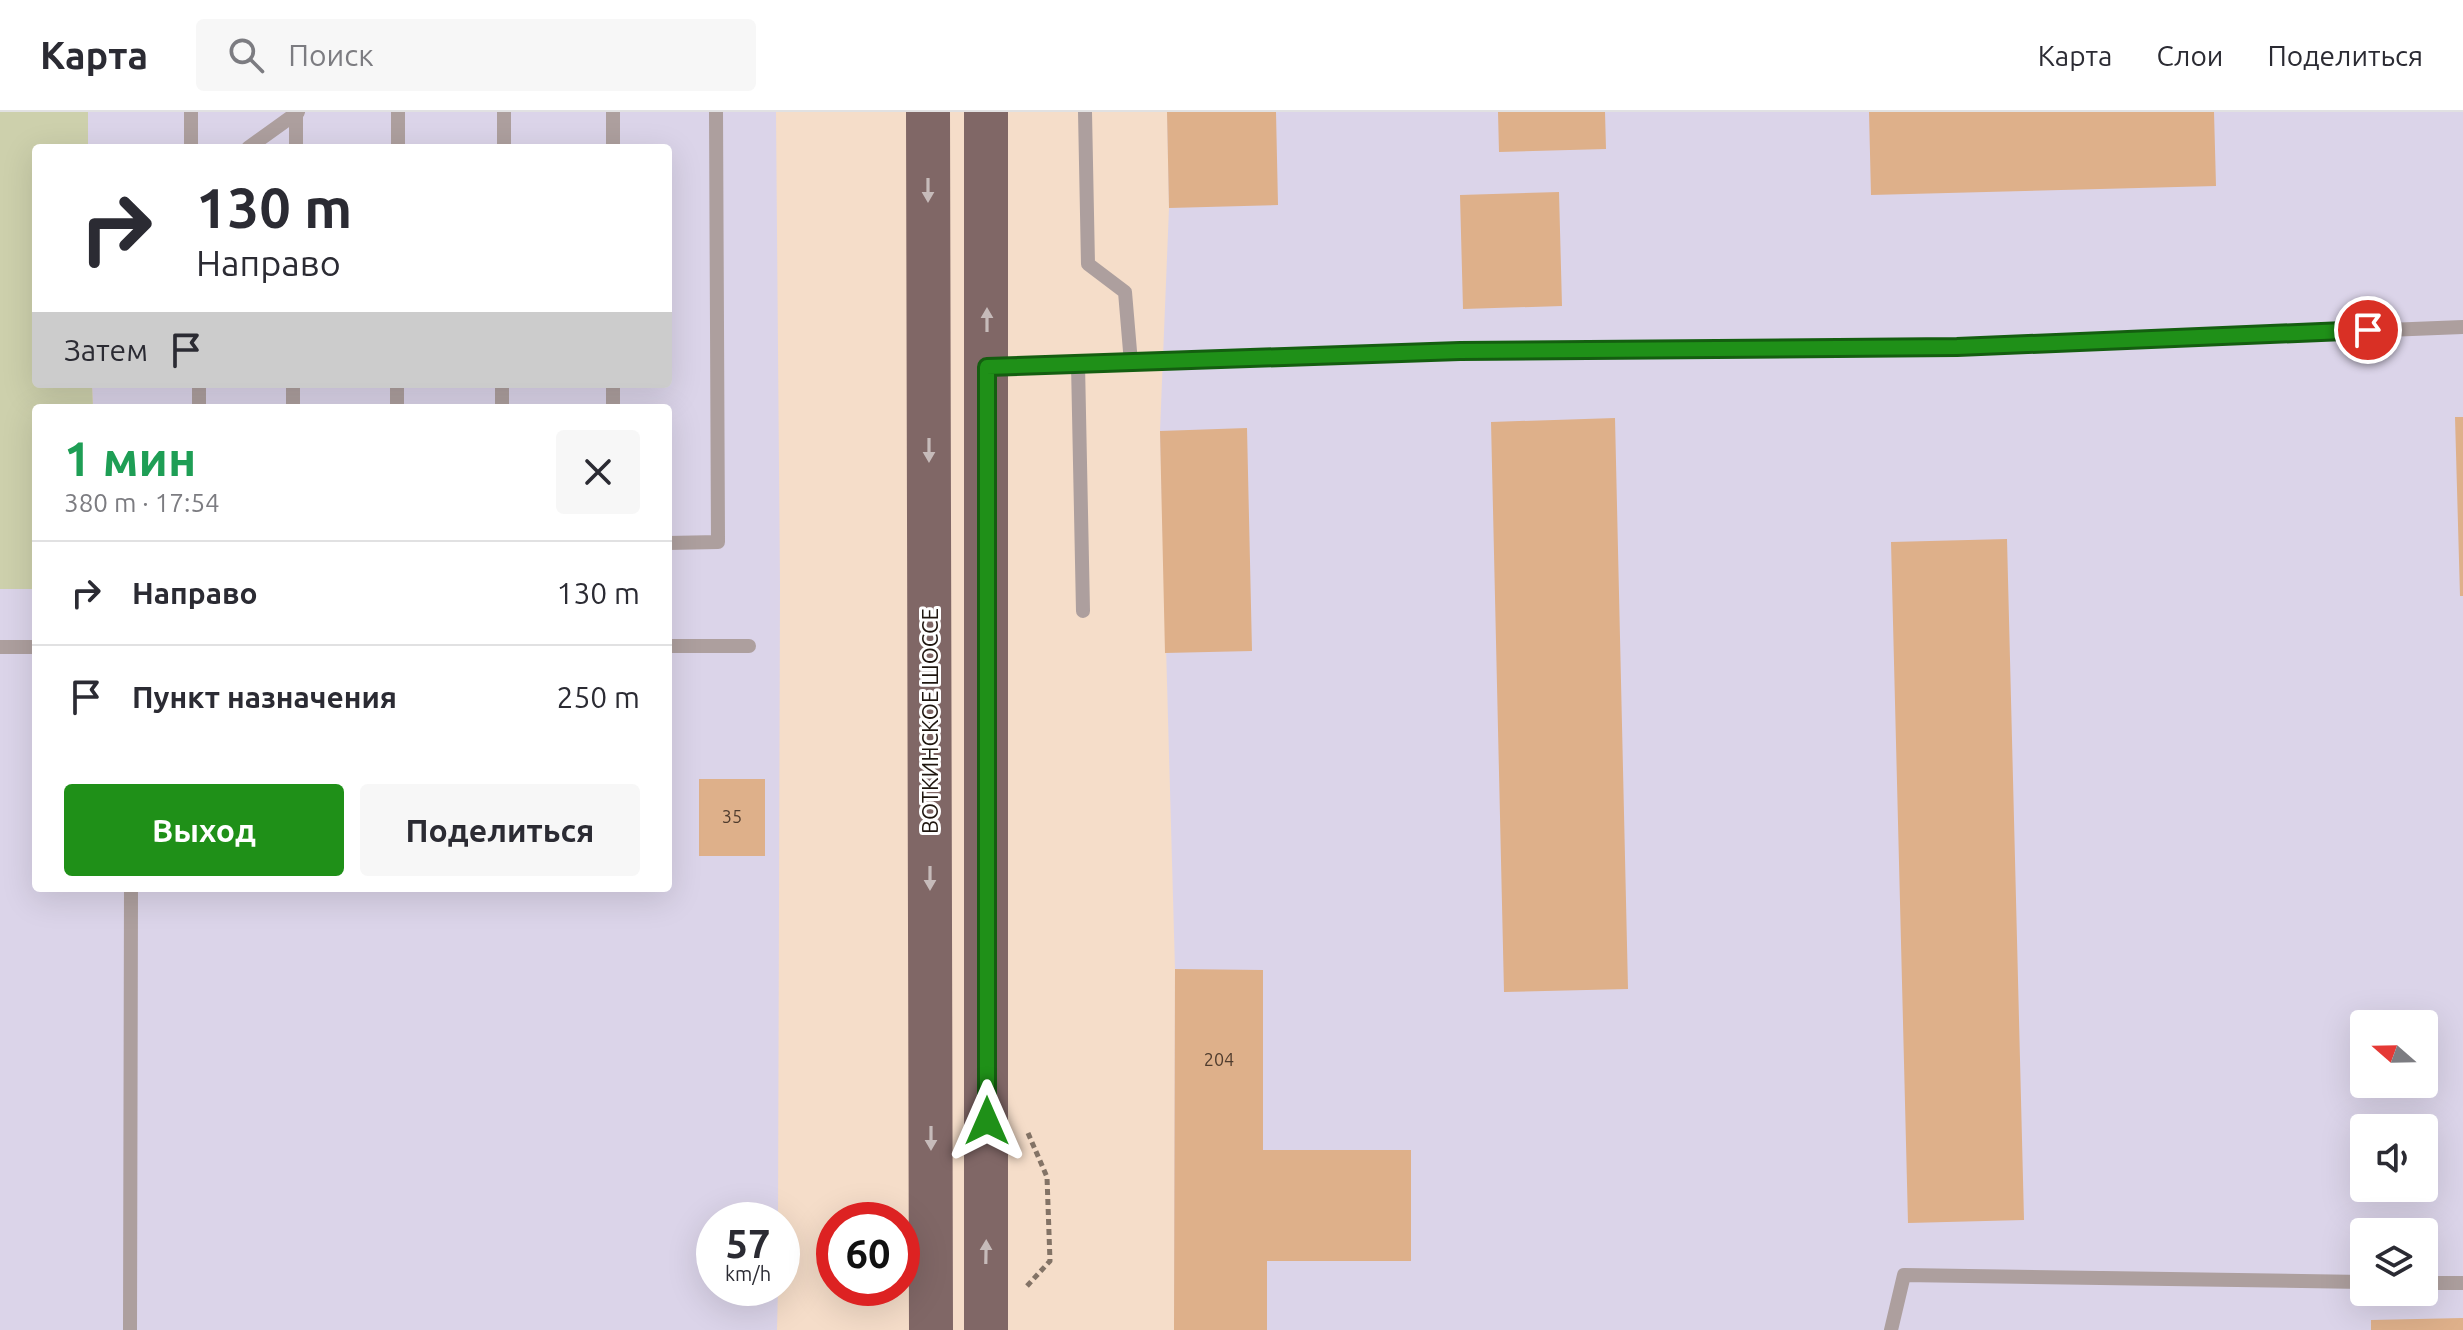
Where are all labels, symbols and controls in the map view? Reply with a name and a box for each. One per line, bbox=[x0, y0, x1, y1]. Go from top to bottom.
search box bbox=[196, 19, 756, 91]
icon: search bbox=[224, 33, 268, 77]
text: Карта bbox=[40, 34, 148, 76]
text: Поиск bbox=[288, 38, 374, 72]
text: Карта bbox=[2038, 40, 2112, 71]
text: Слои bbox=[2156, 40, 2223, 71]
text: Поделиться bbox=[2267, 40, 2423, 71]
icon: right bbox=[64, 176, 168, 280]
text: 130 m bbox=[196, 176, 352, 239]
one-way arrow bbox=[922, 178, 934, 203]
text: Направо bbox=[196, 242, 341, 283]
pin bbox=[2334, 296, 2402, 364]
one-way arrow bbox=[981, 307, 993, 332]
icon: arrive bbox=[2346, 308, 2390, 352]
icon: arrive bbox=[164, 328, 208, 372]
text: Затем bbox=[64, 333, 148, 367]
button: close bbox=[556, 430, 640, 514]
text: 1 мин bbox=[64, 431, 196, 485]
one-way arrow bbox=[923, 438, 935, 463]
text: 380 m · 17:54 bbox=[64, 488, 220, 517]
icon: right bbox=[64, 571, 108, 615]
text: Направо bbox=[132, 576, 258, 610]
text: 130 m bbox=[556, 576, 640, 610]
street label: ВОТКИНСКОЕ ШОССЕ bbox=[917, 608, 942, 834]
icon: arrive bbox=[64, 675, 108, 719]
text: Пункт назначения bbox=[132, 680, 397, 714]
text: 250 m bbox=[556, 680, 640, 714]
button: Выход bbox=[64, 784, 344, 876]
button: Поделиться bbox=[360, 784, 640, 876]
house number: 35 bbox=[722, 806, 742, 826]
one-way arrow bbox=[924, 866, 936, 891]
north arrow bbox=[2350, 1010, 2438, 1098]
map controls bbox=[2350, 1010, 2438, 1306]
house number: 204 bbox=[1204, 1049, 1234, 1069]
position arrow bbox=[945, 1079, 1029, 1163]
button: sound bbox=[2350, 1114, 2438, 1202]
one-way arrow bbox=[925, 1126, 937, 1151]
speed limit sign: 60 bbox=[816, 1202, 920, 1306]
button: layers bbox=[2350, 1218, 2438, 1306]
text: 57 bbox=[725, 1221, 771, 1266]
one-way arrow bbox=[980, 1239, 993, 1264]
text: km/h bbox=[725, 1262, 771, 1285]

